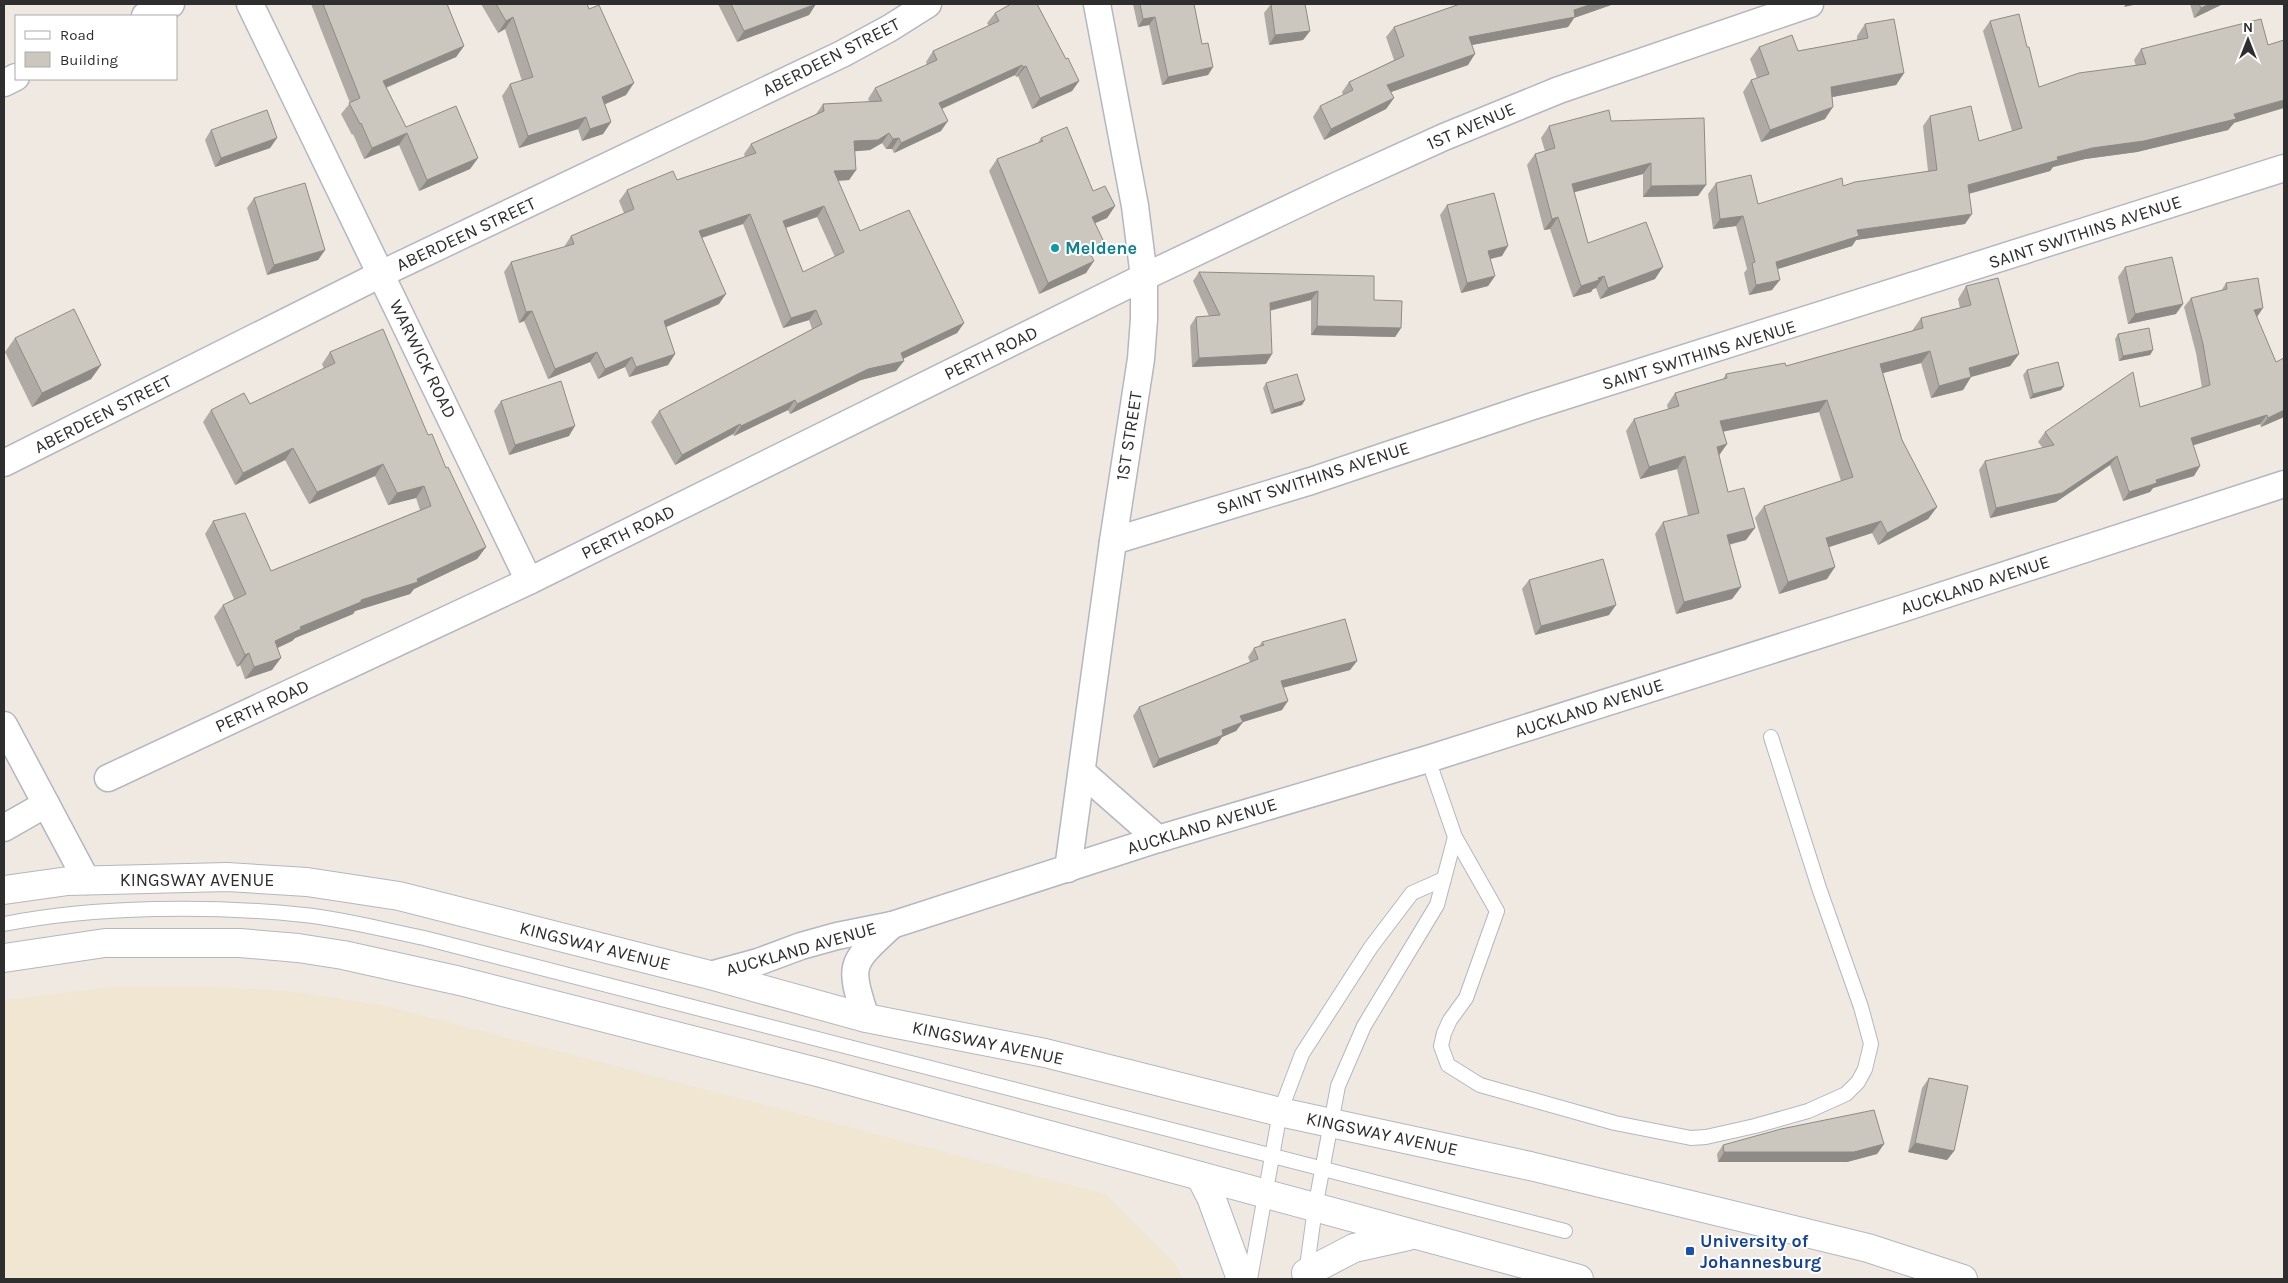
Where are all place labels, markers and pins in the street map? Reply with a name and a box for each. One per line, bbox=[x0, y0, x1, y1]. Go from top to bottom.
place label: Meldene bbox=[1065, 237, 1137, 259]
marker: Meldene bbox=[1049, 242, 1061, 254]
place label: University of Johannesburg bbox=[1700, 1230, 1822, 1273]
marker: University of Johannesburg bbox=[1684, 1245, 1696, 1257]

